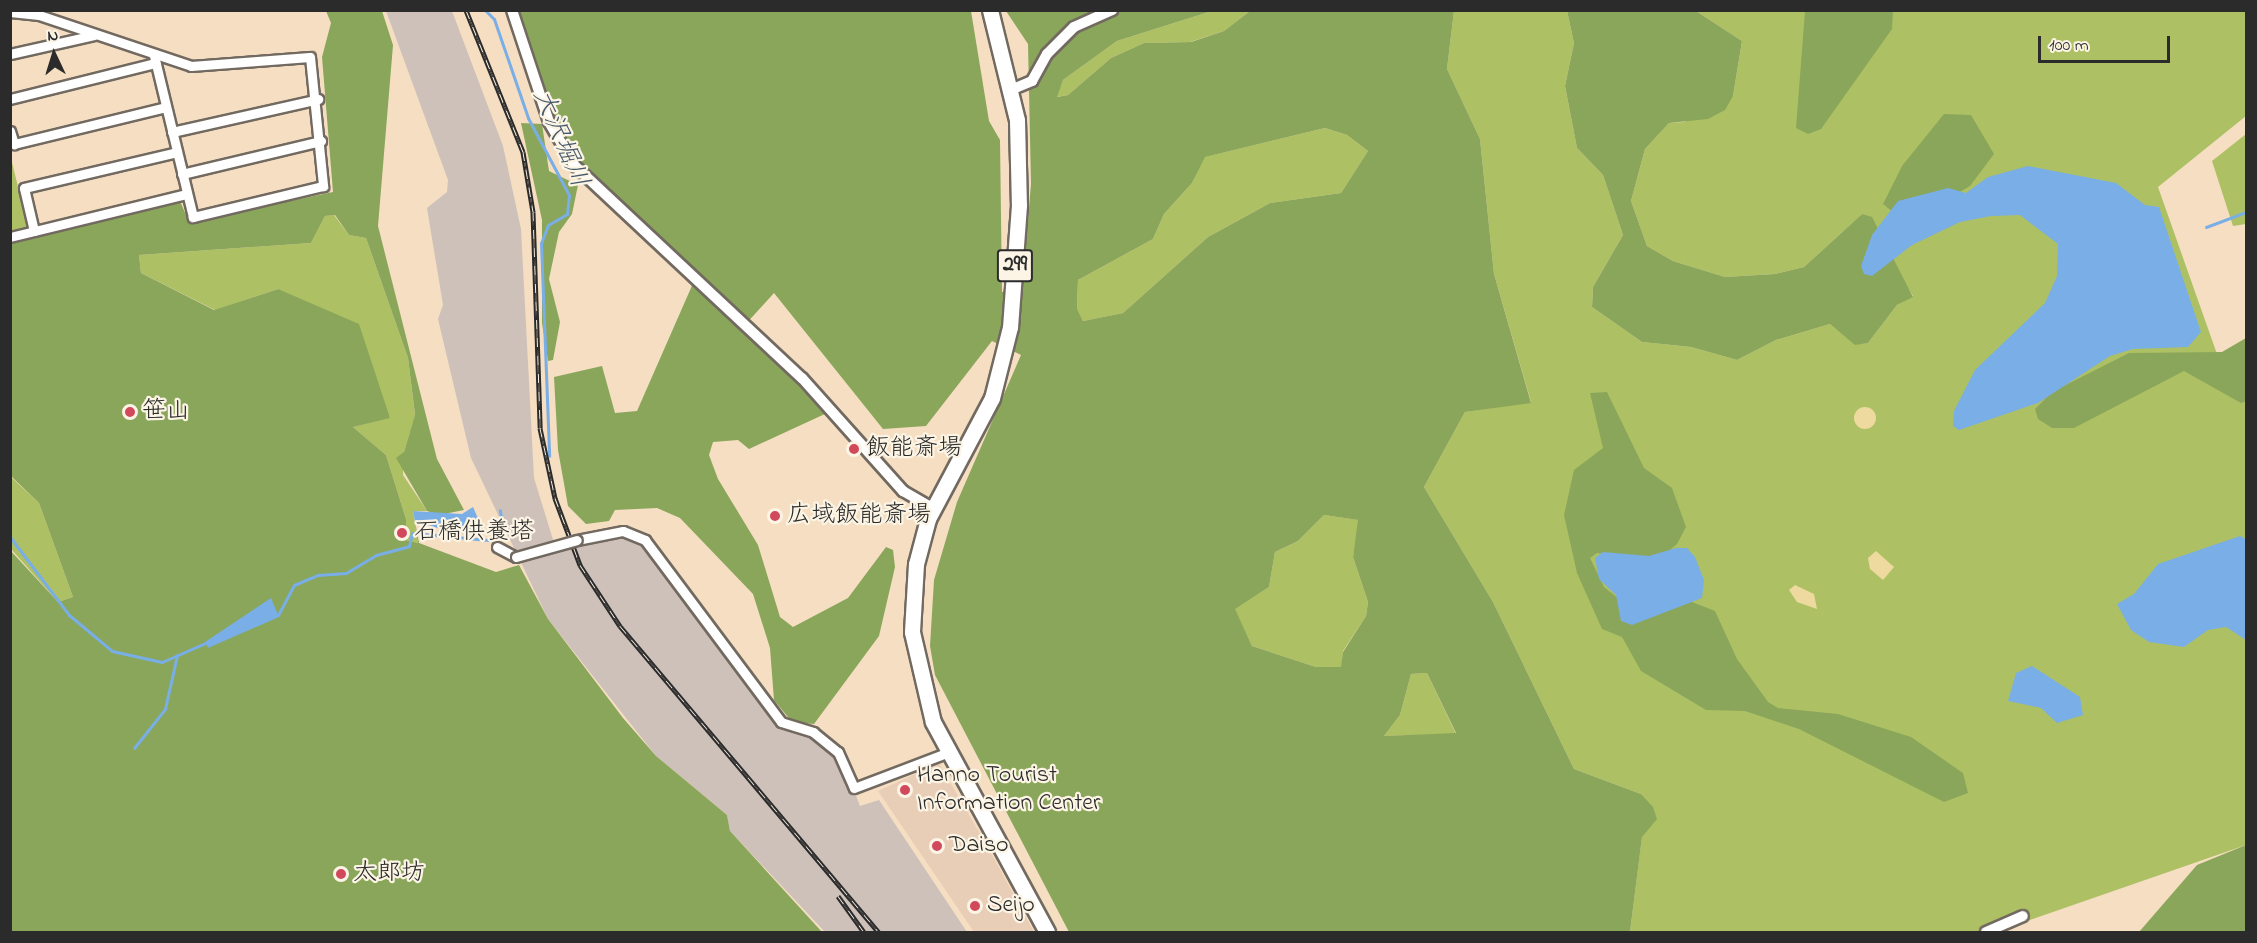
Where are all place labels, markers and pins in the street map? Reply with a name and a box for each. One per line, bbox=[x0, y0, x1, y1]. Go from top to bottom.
place label: 笹山 bbox=[142, 398, 190, 426]
marker: 笹山 bbox=[123, 405, 137, 419]
place label: 飯能斎場 bbox=[866, 435, 962, 463]
marker: 飯能斎場 bbox=[847, 442, 861, 456]
place label: 広域飯能斎場 bbox=[787, 502, 931, 530]
marker: 広域飯能斎場 bbox=[768, 509, 782, 523]
place label: 石橋供養塔 bbox=[414, 519, 534, 547]
marker: 石橋供養塔 bbox=[395, 526, 409, 540]
place label: Hanno Tourist Information Center bbox=[917, 762, 1100, 818]
marker: Hanno Tourist Information Center bbox=[898, 783, 912, 797]
place label: Daiso bbox=[949, 832, 1009, 860]
marker: Daiso bbox=[930, 839, 944, 853]
place label: 太郎坊 bbox=[353, 860, 425, 888]
marker: 太郎坊 bbox=[334, 867, 348, 881]
place label: Seijo bbox=[987, 892, 1035, 920]
marker: Seijo bbox=[968, 899, 982, 913]

